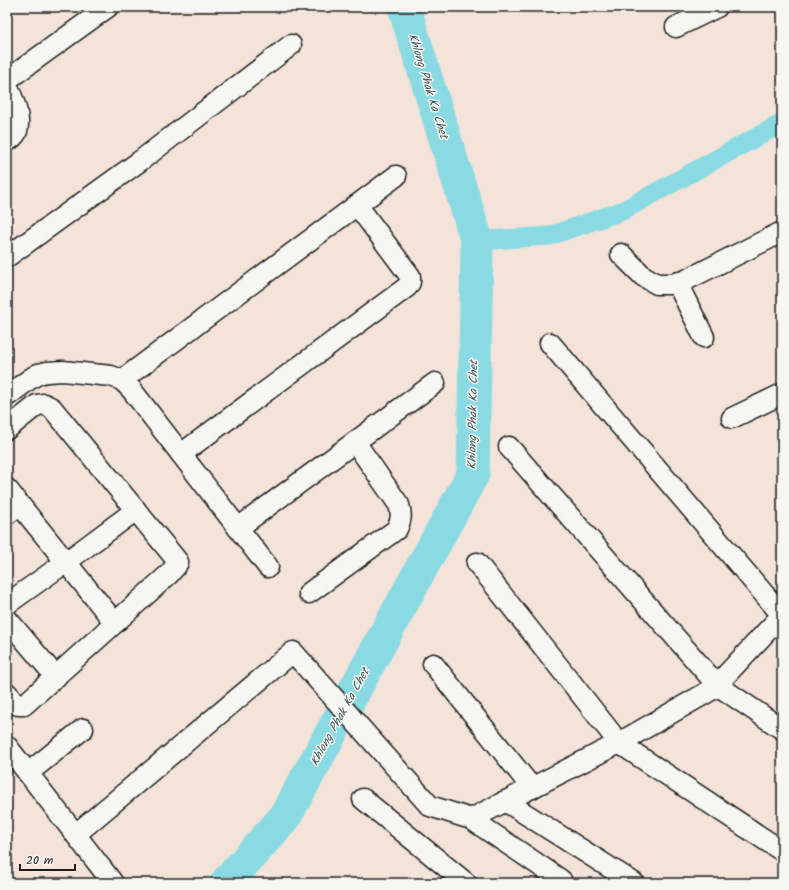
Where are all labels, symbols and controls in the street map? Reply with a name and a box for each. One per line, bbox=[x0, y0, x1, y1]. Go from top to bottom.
water label: Khlong Phak Ka Chet bbox=[403, 31, 454, 143]
water label: Khlong Phak Ka Chet bbox=[463, 358, 483, 470]
water label: Khlong Phak Ka Chet bbox=[305, 663, 376, 769]
scale bar bbox=[20, 846, 75, 872]
text: 20 m bbox=[26, 851, 54, 870]

